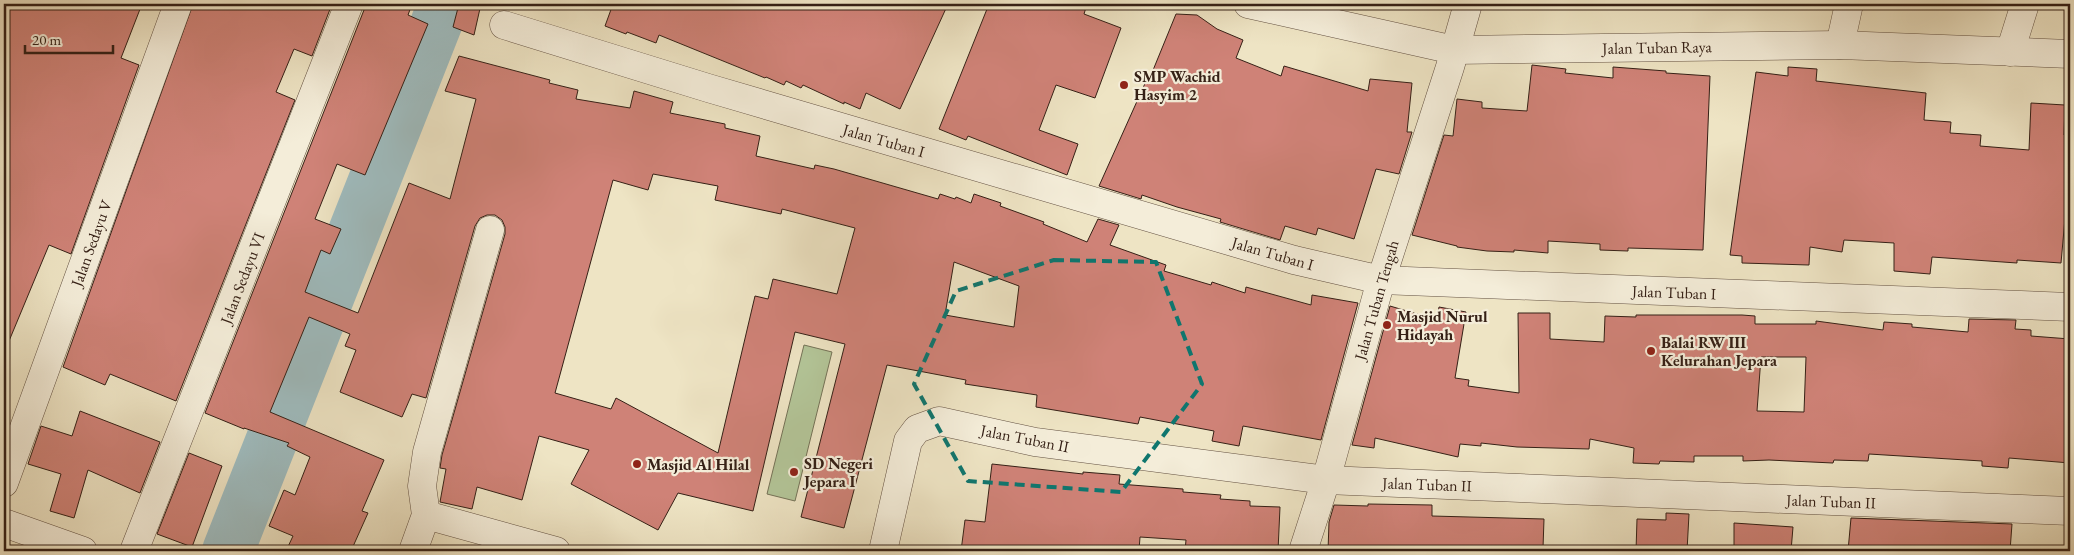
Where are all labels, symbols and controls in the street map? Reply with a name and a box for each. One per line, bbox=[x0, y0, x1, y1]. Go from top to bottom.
scale bar bbox=[25, 22, 112, 54]
text: 20 m bbox=[32, 30, 61, 49]
street label: Jalan Tuban Raya bbox=[1600, 36, 1713, 59]
place label: SMP Wachid Hasyim 2 bbox=[1134, 66, 1221, 105]
marker: SMP Wachid Hasyim 2 bbox=[1118, 79, 1130, 91]
street label: Jalan Tuban I bbox=[839, 118, 928, 162]
street label: Jalan Sedayu V bbox=[65, 197, 117, 291]
street label: Jalan Sedayu VI bbox=[215, 229, 270, 329]
street label: Jalan Tuban I bbox=[1228, 231, 1317, 275]
street label: Jalan Tuban Tengah bbox=[1349, 238, 1404, 365]
street label: Jalan Tuban I bbox=[1630, 280, 1717, 304]
place label: Masjid Nurul Hidayah bbox=[1397, 306, 1488, 345]
marker: Masjid Nurul Hidayah bbox=[1381, 319, 1393, 331]
place label: Balai RW III Kelurahan Jepara bbox=[1661, 332, 1778, 371]
marker: Balai RW III Kelurahan Jepara bbox=[1645, 345, 1657, 357]
street label: Jalan Tuban II bbox=[977, 419, 1071, 457]
place label: SD Negeri Jepara I bbox=[802, 453, 873, 492]
place label: Masjid Al Hilal bbox=[647, 454, 750, 475]
marker: Masjid Al Hilal bbox=[631, 458, 643, 470]
marker: SD Negeri Jepara I bbox=[788, 466, 800, 478]
street label: Jalan Tuban II bbox=[1380, 472, 1473, 497]
street label: Jalan Tuban II bbox=[1784, 489, 1877, 514]

